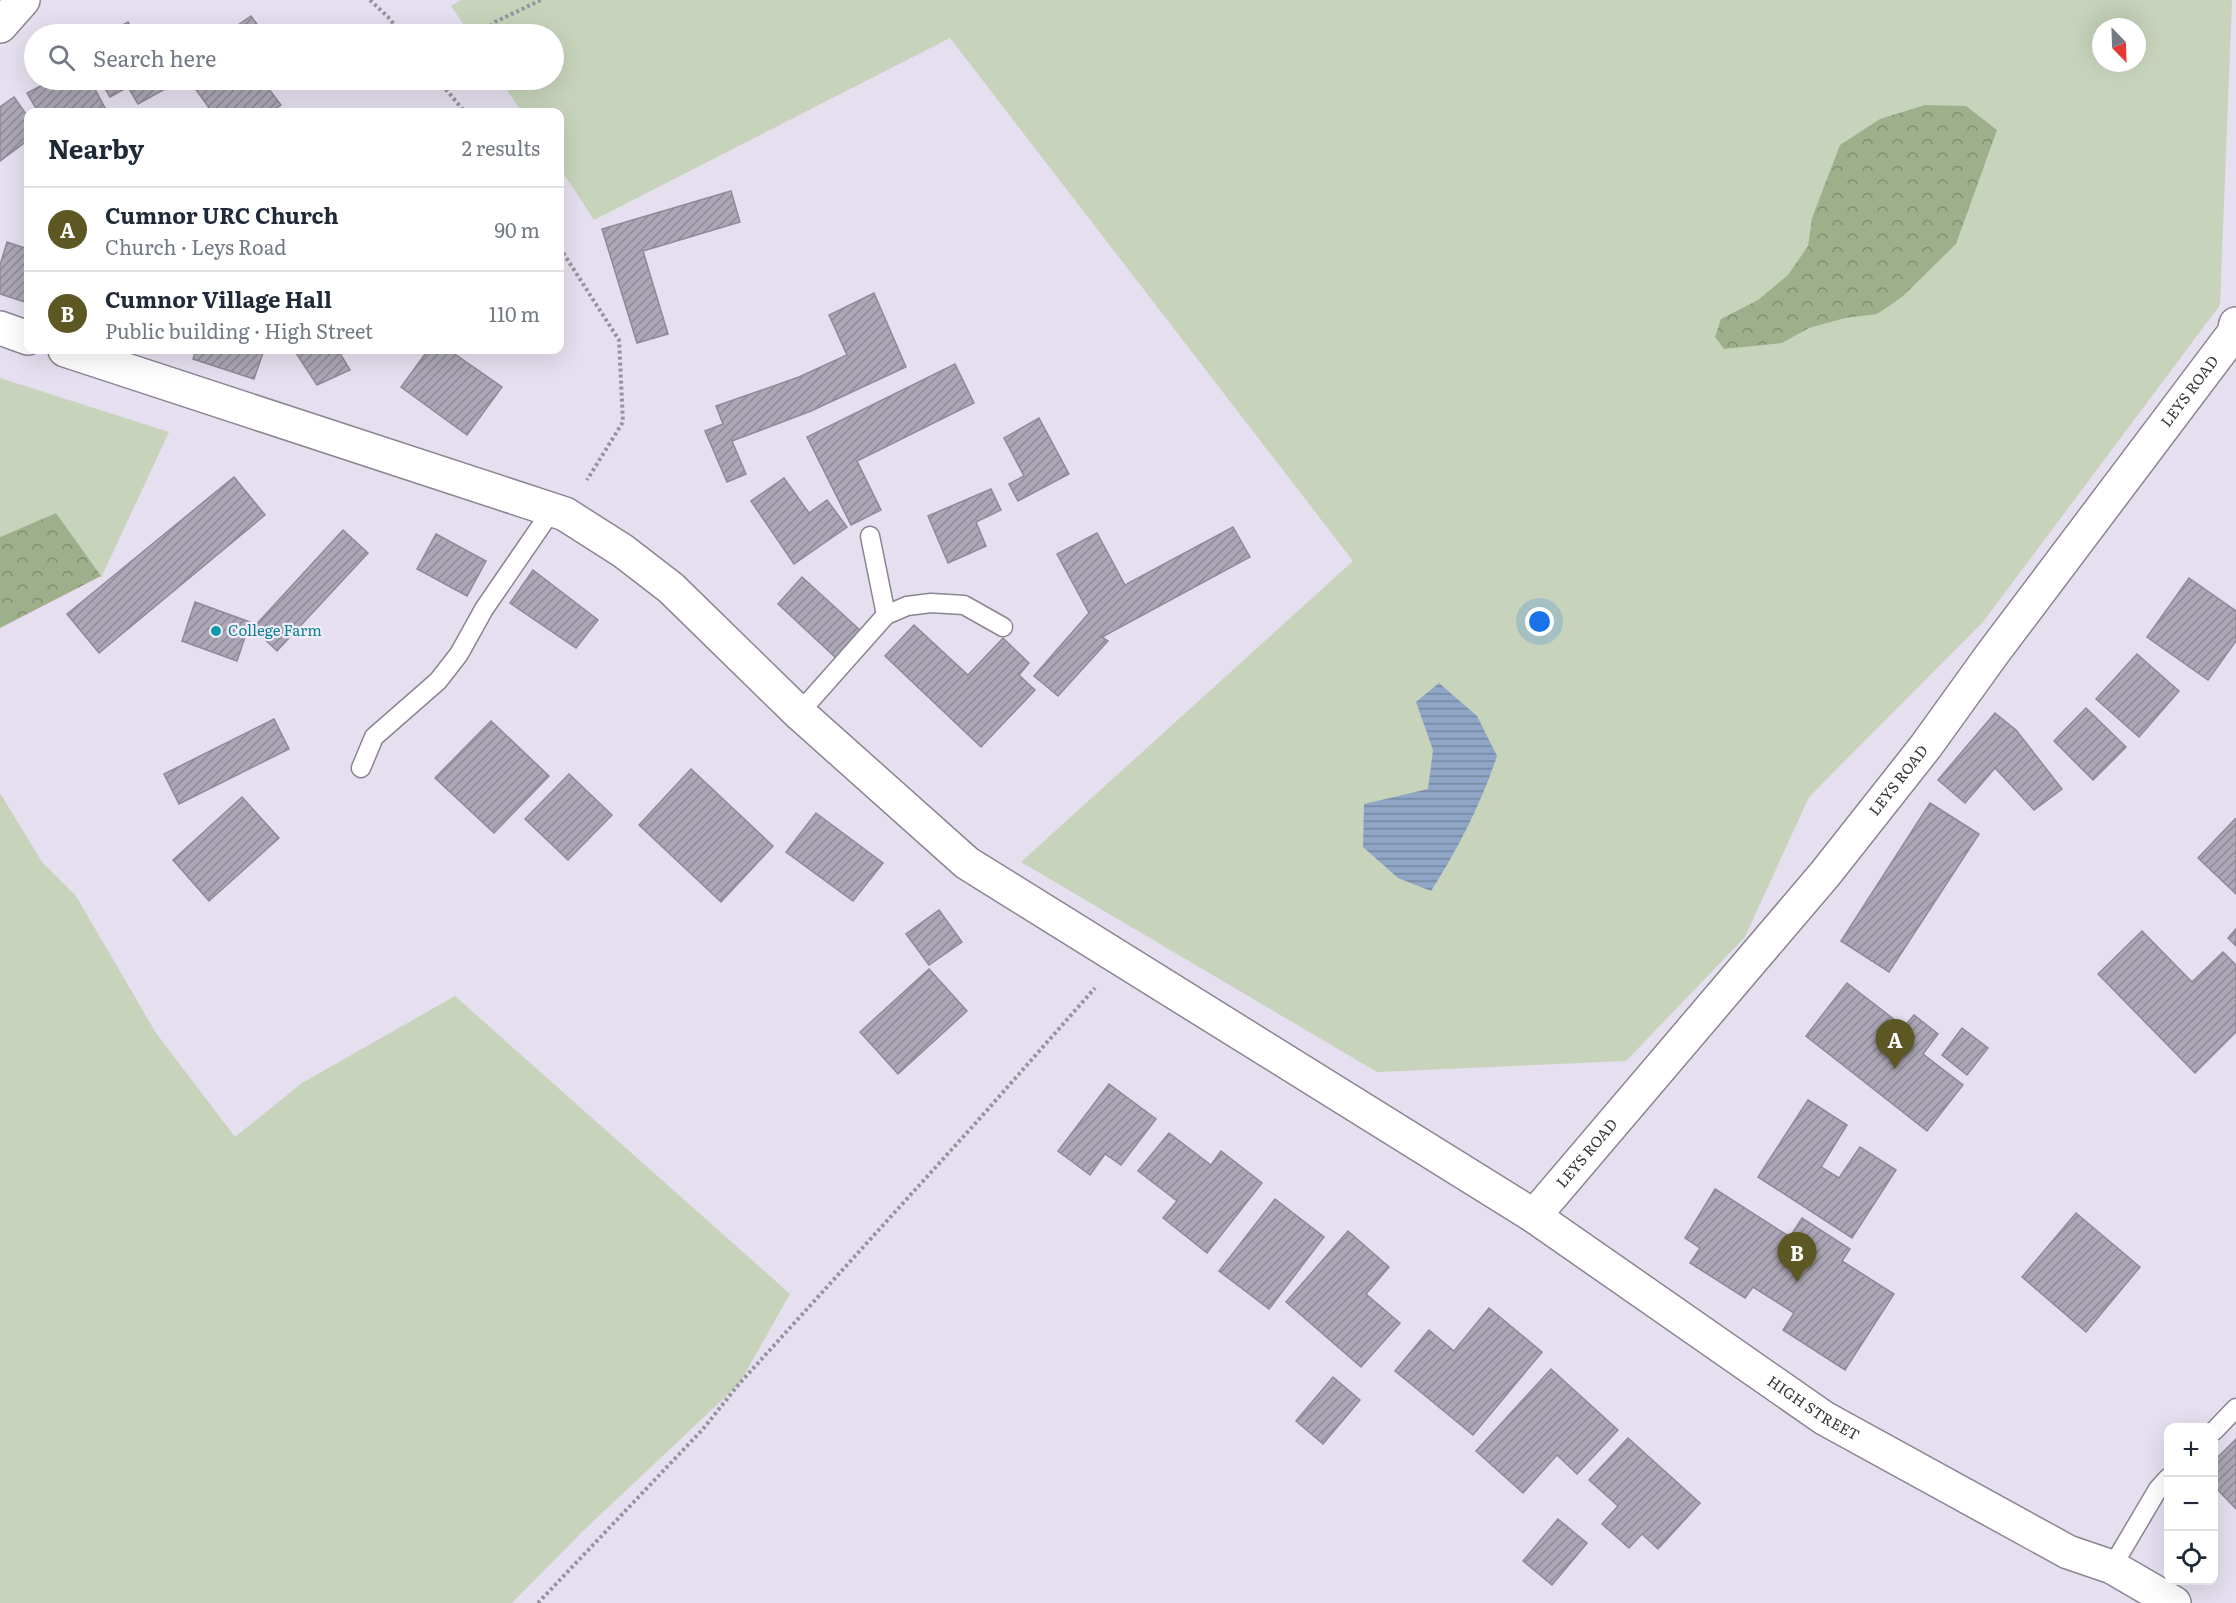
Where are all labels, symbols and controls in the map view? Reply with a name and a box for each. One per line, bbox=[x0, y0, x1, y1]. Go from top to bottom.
north arrow bbox=[2092, 18, 2146, 72]
search box bbox=[24, 24, 564, 90]
icon: search bbox=[45, 41, 78, 74]
text: Search here bbox=[93, 41, 216, 74]
text: Nearby bbox=[48, 128, 144, 167]
text: 2 results bbox=[462, 132, 540, 162]
text: Cumnor URC Church bbox=[105, 198, 339, 231]
text: A bbox=[60, 214, 75, 244]
text: 90 m bbox=[495, 214, 540, 244]
text: Church · Leys Road bbox=[105, 231, 287, 261]
text: Cumnor Village Hall bbox=[105, 282, 332, 315]
text: B bbox=[61, 298, 74, 328]
text: 110 m bbox=[489, 298, 540, 328]
text: Public building · High Street bbox=[105, 315, 373, 345]
street label: LEYS ROAD bbox=[2154, 350, 2223, 431]
your location bbox=[1525, 607, 1554, 636]
place label: College Farm bbox=[228, 618, 322, 641]
marker: College Farm bbox=[209, 624, 223, 638]
street label: LEYS ROAD bbox=[1862, 739, 1933, 820]
pin: A bbox=[1876, 1020, 1914, 1069]
street label: LEYS ROAD bbox=[1550, 1113, 1622, 1192]
pin: B bbox=[1778, 1232, 1816, 1282]
street label: HIGH STREET bbox=[1763, 1369, 1864, 1446]
map controls bbox=[2164, 1423, 2218, 1585]
button: + bbox=[2164, 1423, 2218, 1477]
button: − bbox=[2164, 1477, 2218, 1531]
button: locate bbox=[2164, 1531, 2218, 1585]

